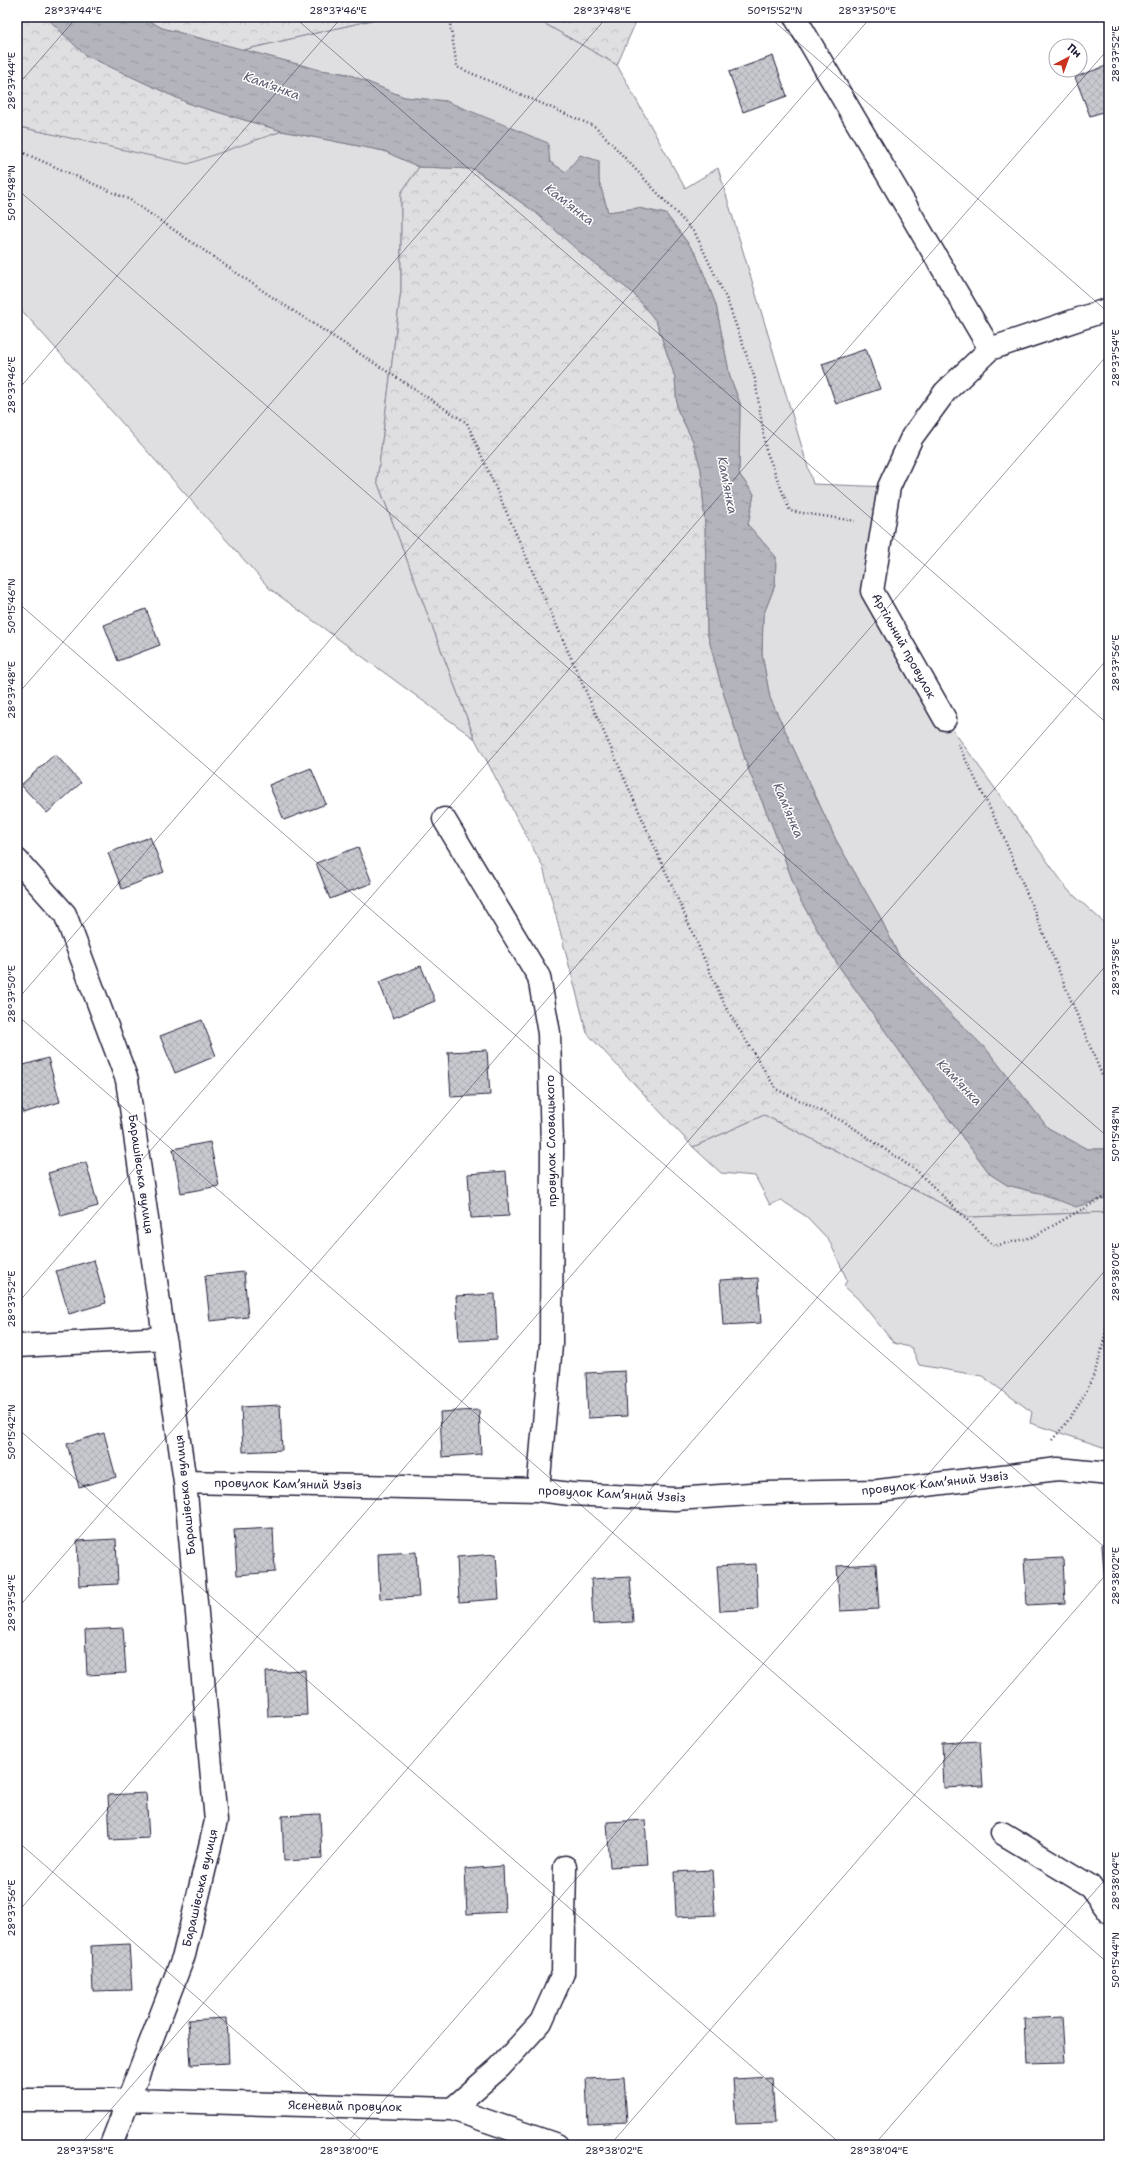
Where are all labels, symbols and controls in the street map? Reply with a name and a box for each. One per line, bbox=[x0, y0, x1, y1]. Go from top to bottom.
text: 28°37'44"E bbox=[44, 4, 102, 17]
text: 28°37'46"E bbox=[309, 4, 367, 17]
text: 28°37'48"E bbox=[573, 4, 631, 17]
text: 50°15'52"N bbox=[748, 4, 802, 17]
text: 28°37'50"E bbox=[838, 4, 896, 17]
text: 28°37'52"E bbox=[1109, 25, 1122, 83]
north arrow bbox=[1048, 38, 1088, 78]
text: Пн bbox=[1064, 40, 1085, 61]
text: 28°37'44"E bbox=[5, 52, 18, 110]
water label: Кам'янка bbox=[241, 67, 302, 103]
text: 50°15'48"N bbox=[5, 165, 18, 221]
water label: Кам'янка bbox=[541, 180, 598, 229]
text: 28°37'54"E bbox=[1109, 329, 1122, 387]
text: 28°37'46"E bbox=[5, 356, 18, 414]
water label: Кам'янка bbox=[714, 455, 741, 515]
text: 50°15'46"N bbox=[5, 578, 18, 634]
street label: Артільний провулок bbox=[868, 590, 940, 702]
text: 28°37'56"E bbox=[1109, 634, 1122, 692]
text: 28°37'48"E bbox=[5, 661, 18, 719]
water label: Кам'янка bbox=[769, 780, 808, 840]
text: 28°37'58"E bbox=[1109, 938, 1122, 996]
text: 28°37'50"E bbox=[5, 965, 18, 1023]
water label: Кам'янка bbox=[933, 1055, 986, 1109]
street label: провулок Словацького bbox=[542, 1075, 560, 1207]
text: 50°15'48"N bbox=[1109, 1106, 1122, 1162]
street label: Барашівська вулиця bbox=[125, 1113, 157, 1235]
text: 28°38'00"E bbox=[1109, 1243, 1122, 1301]
text: 28°37'52"E bbox=[5, 1270, 18, 1328]
text: 50°15'42"N bbox=[5, 1404, 18, 1460]
street label: Барашівська вулиця bbox=[171, 1434, 199, 1556]
street label: провулок Камʼяний Узвіз bbox=[861, 1467, 1009, 1499]
street label: провулок Камʼяний Узвіз bbox=[214, 1475, 362, 1493]
street label: провулок Камʼяний Узвіз bbox=[538, 1482, 686, 1506]
text: 28°38'02"E bbox=[1109, 1547, 1122, 1605]
text: 28°37'54"E bbox=[5, 1574, 18, 1632]
street label: Барашівська вулиця bbox=[179, 1827, 221, 1949]
text: 28°38'04"E bbox=[1109, 1852, 1122, 1910]
text: 28°37'56"E bbox=[5, 1879, 18, 1937]
text: 50°15'44"N bbox=[1109, 1932, 1122, 1988]
street label: Ясеневий провулок bbox=[288, 2097, 403, 2115]
text: 28°37'58"E bbox=[56, 2144, 114, 2157]
text: 28°38'00"E bbox=[320, 2144, 378, 2157]
text: 28°38'02"E bbox=[585, 2144, 643, 2157]
text: 28°38'04"E bbox=[850, 2144, 908, 2157]

